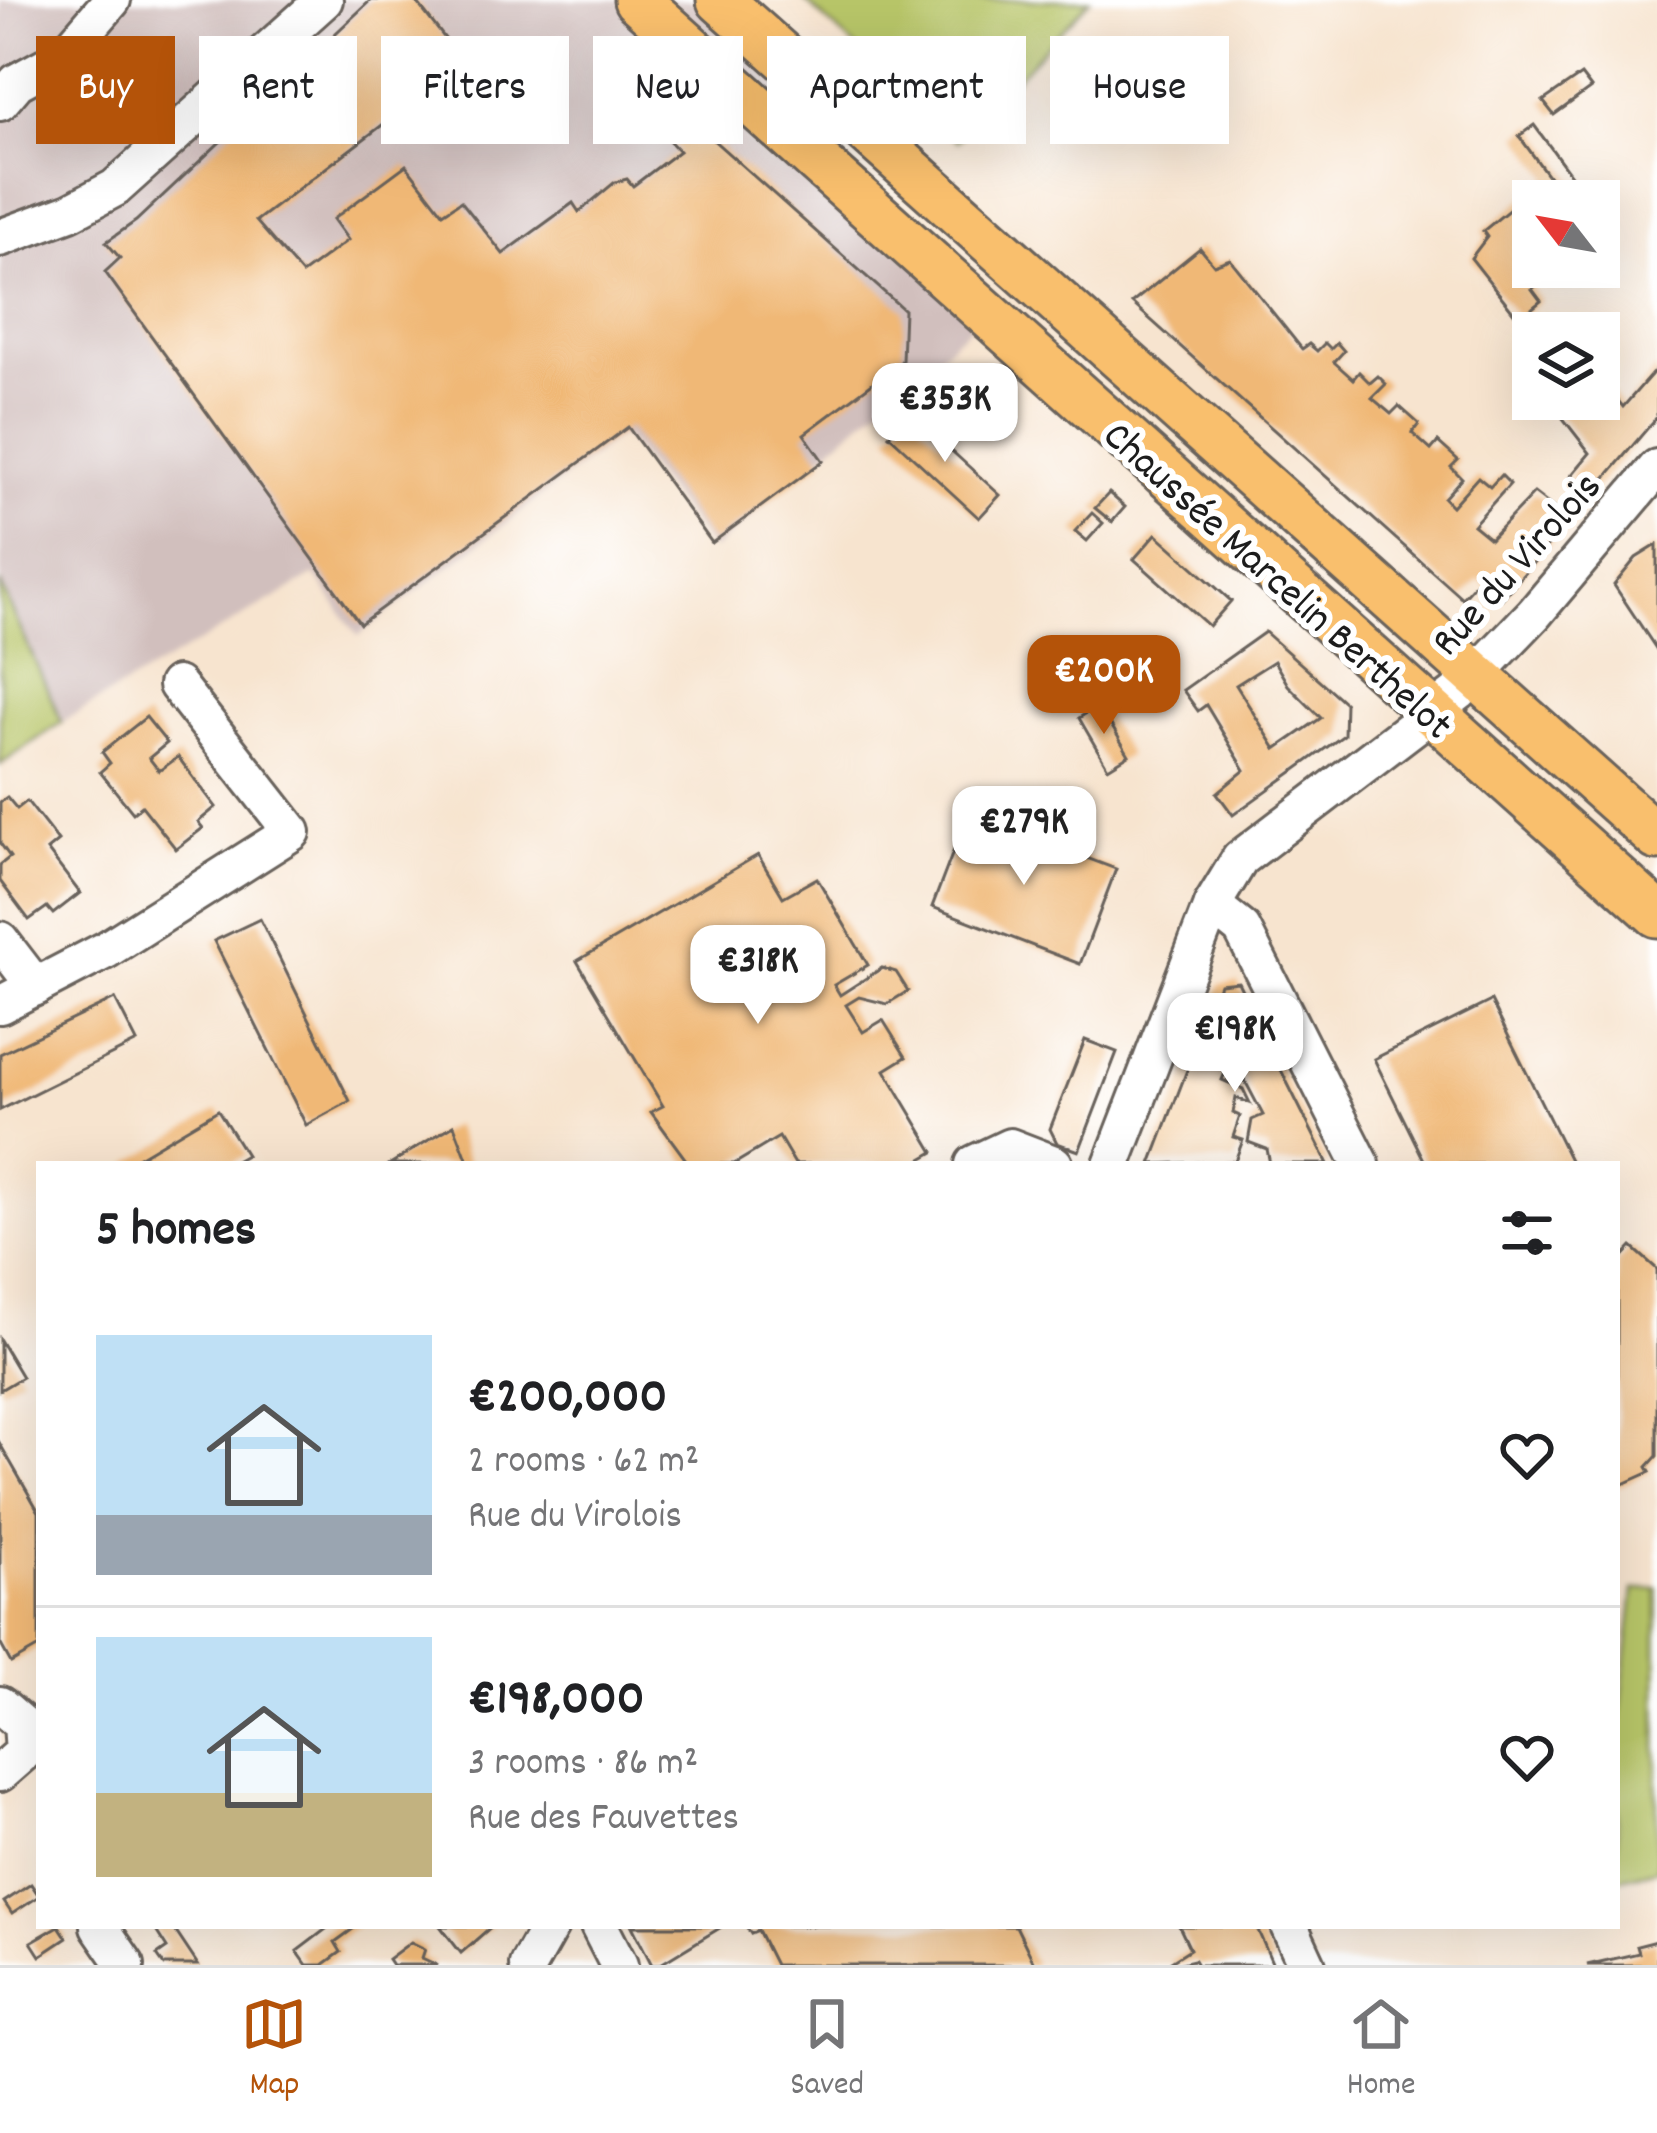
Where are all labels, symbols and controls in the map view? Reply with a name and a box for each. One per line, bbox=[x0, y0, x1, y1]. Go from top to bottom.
chip: Buy bbox=[36, 36, 175, 144]
chip: Rent bbox=[199, 36, 357, 144]
chip: Filters bbox=[381, 36, 569, 144]
chip: New bbox=[593, 36, 743, 144]
chip: Apartment bbox=[767, 36, 1026, 144]
chip: House bbox=[1050, 36, 1229, 144]
north arrow bbox=[1512, 180, 1620, 288]
map controls bbox=[1512, 180, 1620, 420]
button: layers bbox=[1512, 312, 1620, 420]
pin: €353K bbox=[861, 363, 1029, 465]
text: €353K bbox=[899, 374, 991, 429]
street label: Chaussée Marcelin Berthelot bbox=[1087, 409, 1464, 757]
street label: Rue du Virolois bbox=[1420, 461, 1619, 672]
pin: €200K bbox=[1020, 635, 1188, 737]
text: €200K bbox=[1054, 646, 1154, 701]
pin: €279K bbox=[940, 786, 1108, 888]
text: €279K bbox=[979, 797, 1069, 852]
pin: €318K bbox=[674, 925, 842, 1027]
text: €318K bbox=[717, 936, 799, 991]
pin: €198K bbox=[1151, 993, 1319, 1095]
text: €198K bbox=[1194, 1004, 1276, 1059]
text: 5 homes bbox=[96, 1197, 256, 1269]
icon: filters bbox=[1494, 1200, 1560, 1266]
text: €200,000 bbox=[468, 1364, 667, 1436]
icon: home bbox=[192, 1383, 336, 1527]
icon: heart bbox=[1494, 1422, 1560, 1488]
text: 2 rooms · 62 m² bbox=[468, 1436, 699, 1491]
text: Rue du Virolois bbox=[468, 1491, 682, 1546]
text: €198,000 bbox=[468, 1666, 645, 1738]
icon: home bbox=[192, 1685, 336, 1829]
icon: heart bbox=[1494, 1724, 1560, 1790]
text: 3 rooms · 86 m² bbox=[468, 1738, 698, 1793]
text: Rue des Fauvettes bbox=[468, 1793, 739, 1848]
tab: Map bbox=[241, 1991, 307, 2110]
tab: Saved bbox=[790, 1991, 864, 2110]
tab: Home bbox=[1347, 1991, 1416, 2110]

